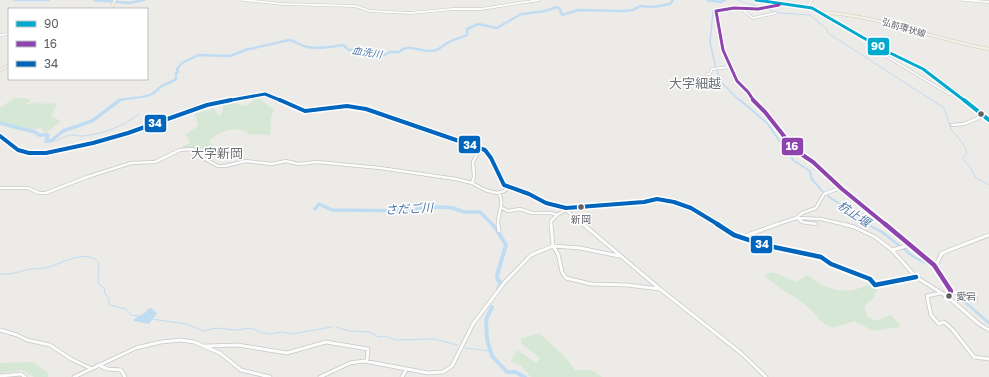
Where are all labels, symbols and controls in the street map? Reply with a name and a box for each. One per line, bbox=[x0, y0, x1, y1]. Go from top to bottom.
legend bbox=[8, 8, 148, 80]
text: 90 bbox=[44, 16, 59, 31]
street label: 弘前環状線 bbox=[881, 16, 928, 40]
text: 16 bbox=[44, 36, 57, 51]
line badge: 90 bbox=[867, 37, 890, 56]
text: 90 bbox=[871, 39, 885, 52]
water label: 血洗川 bbox=[351, 44, 384, 60]
text: 34 bbox=[44, 56, 58, 71]
district label: 大字細越 bbox=[669, 75, 721, 91]
unlabelled marker bbox=[976, 109, 986, 119]
line badge: 34 bbox=[144, 114, 167, 133]
text: 34 bbox=[148, 116, 162, 129]
line badge: 34 bbox=[458, 135, 481, 154]
line badge: 16 bbox=[781, 137, 804, 156]
text: 34 bbox=[463, 138, 477, 151]
text: 16 bbox=[786, 139, 798, 152]
district label: 大字新岡 bbox=[191, 145, 243, 161]
water label: 杭止堰 bbox=[835, 197, 875, 231]
water label: さだご川 bbox=[385, 200, 435, 217]
marker: 新岡 bbox=[576, 202, 586, 212]
place label: 新岡 bbox=[571, 213, 591, 225]
line badge: 34 bbox=[750, 235, 773, 254]
text: 34 bbox=[755, 237, 769, 250]
place label: 愛宕 bbox=[956, 290, 976, 302]
marker: 愛宕 bbox=[944, 291, 954, 301]

